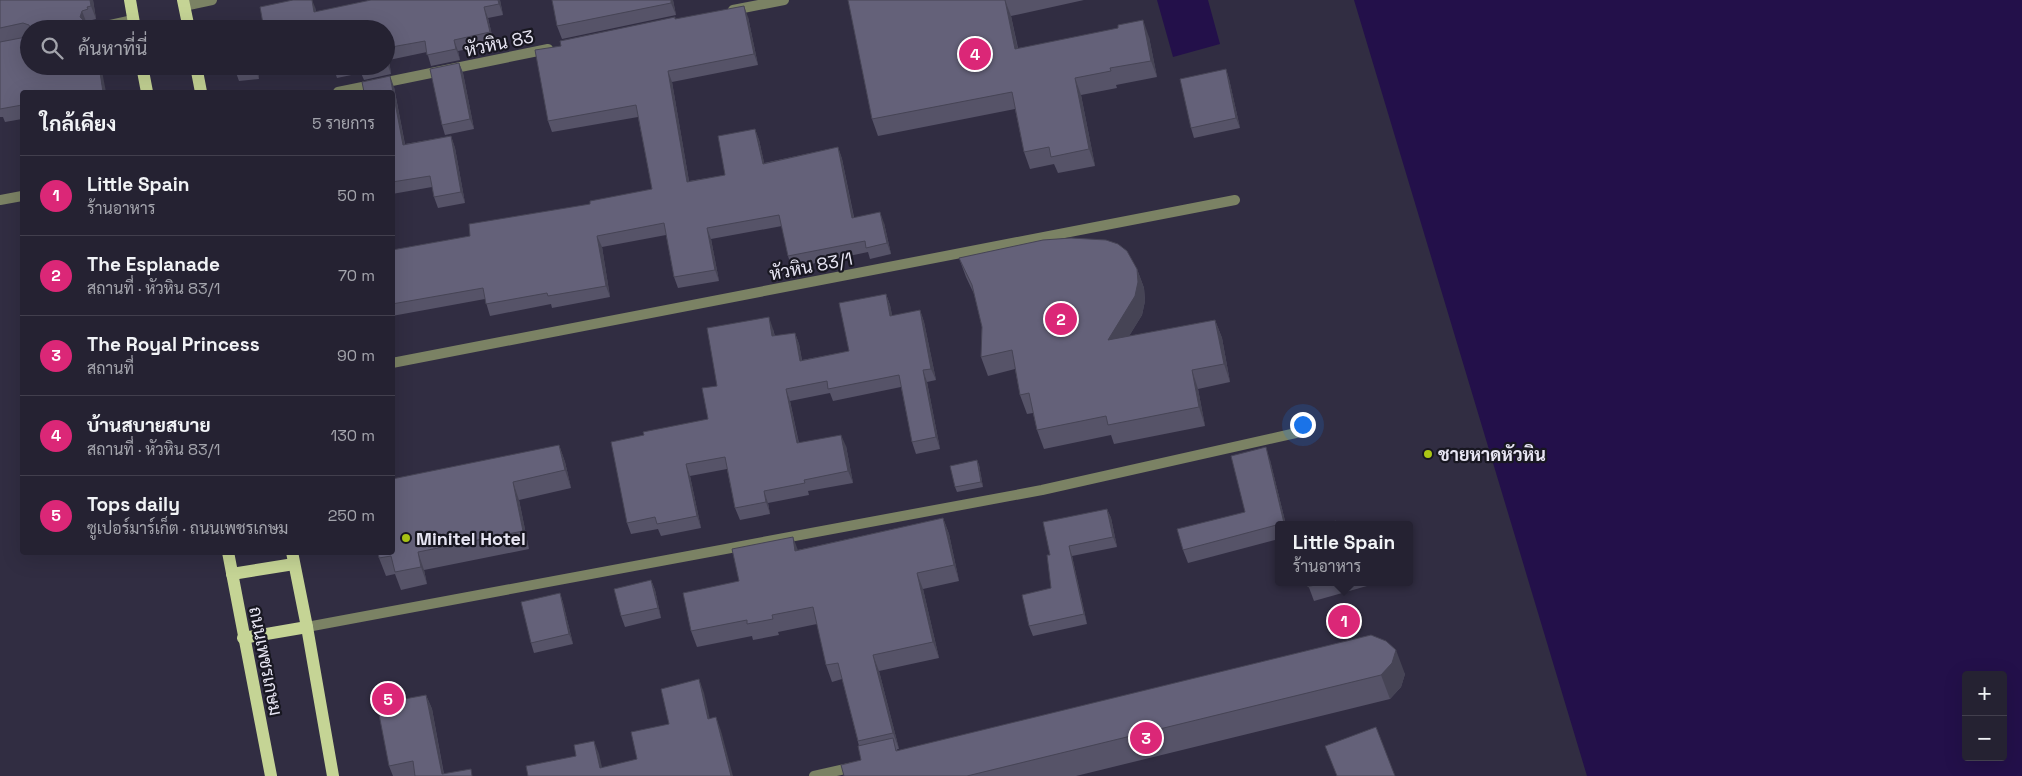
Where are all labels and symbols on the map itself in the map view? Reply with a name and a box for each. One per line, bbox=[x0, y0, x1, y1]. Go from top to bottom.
street label: หัวหิน 83 bbox=[462, 24, 536, 62]
pin: 4 bbox=[959, 35, 991, 73]
street label: หัวหิน 83/1 bbox=[767, 247, 855, 285]
pin: 2 bbox=[1045, 300, 1077, 338]
your location bbox=[1290, 412, 1316, 438]
place label: ชายหาดหัวหิน bbox=[1438, 443, 1546, 466]
marker: ชายหาดหัวหิน bbox=[1422, 448, 1434, 460]
place label: Minitel Hotel bbox=[416, 527, 526, 550]
marker: Minitel Hotel bbox=[400, 532, 412, 544]
pin: 1 bbox=[1328, 602, 1360, 640]
street label: ถนนเพชรเกษม bbox=[244, 604, 288, 718]
pin: 5 bbox=[372, 680, 404, 718]
pin: 3 bbox=[1130, 719, 1162, 757]

